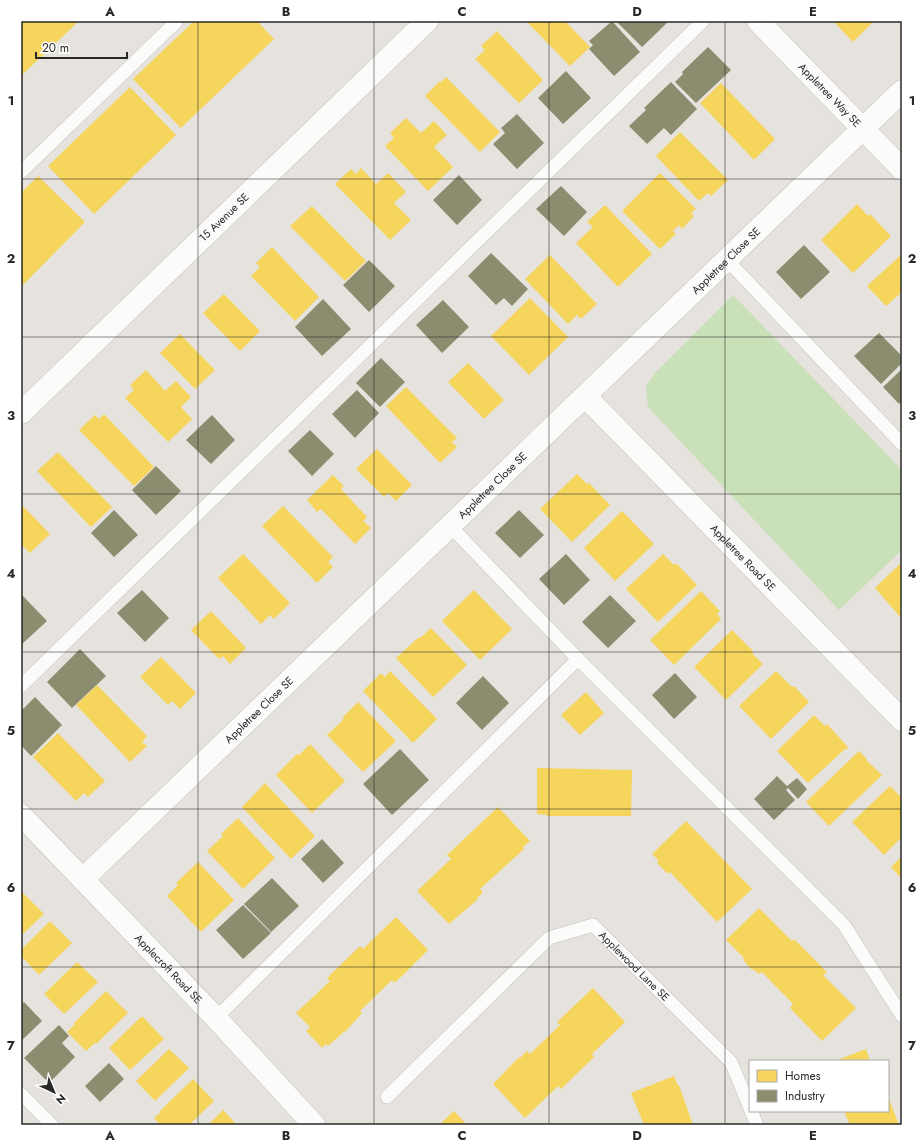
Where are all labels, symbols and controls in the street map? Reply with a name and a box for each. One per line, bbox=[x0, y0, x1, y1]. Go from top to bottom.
text: A bbox=[104, 2, 115, 21]
text: B bbox=[282, 2, 291, 21]
text: C bbox=[457, 2, 467, 21]
text: D bbox=[632, 2, 642, 21]
text: E bbox=[809, 2, 817, 21]
scale bar bbox=[36, 34, 127, 60]
text: 20 m bbox=[42, 39, 69, 57]
street label: Appletree Way SE bbox=[795, 59, 865, 131]
text: 1 bbox=[8, 91, 14, 110]
text: 1 bbox=[909, 91, 915, 110]
street label: 15 Avenue SE bbox=[195, 189, 253, 245]
street label: Appletree Close SE bbox=[688, 223, 764, 298]
text: 2 bbox=[7, 249, 15, 268]
text: 2 bbox=[908, 249, 916, 268]
text: 3 bbox=[7, 406, 15, 425]
text: 3 bbox=[908, 406, 916, 425]
street label: Appletree Close SE bbox=[454, 448, 530, 522]
street label: Appletree Road SE bbox=[707, 520, 780, 595]
text: 4 bbox=[6, 564, 16, 583]
text: 4 bbox=[907, 564, 917, 583]
street label: Appletree Close SE bbox=[221, 673, 297, 747]
text: 5 bbox=[7, 721, 15, 740]
text: 5 bbox=[908, 721, 916, 740]
text: 6 bbox=[7, 878, 16, 897]
text: 6 bbox=[908, 878, 917, 897]
street label: Applewood Lane SE bbox=[595, 927, 673, 1005]
street label: Applecroft Road SE bbox=[131, 930, 206, 1007]
text: 7 bbox=[7, 1036, 15, 1055]
text: 7 bbox=[908, 1036, 916, 1055]
legend bbox=[749, 1060, 889, 1112]
text: Homes bbox=[785, 1067, 821, 1085]
north arrow bbox=[34, 1072, 74, 1112]
text: Industry bbox=[785, 1087, 826, 1105]
text: N bbox=[52, 1090, 70, 1108]
text: A bbox=[104, 1126, 115, 1145]
text: B bbox=[282, 1126, 291, 1145]
text: C bbox=[457, 1126, 467, 1145]
text: D bbox=[632, 1126, 642, 1145]
text: E bbox=[809, 1126, 817, 1145]

